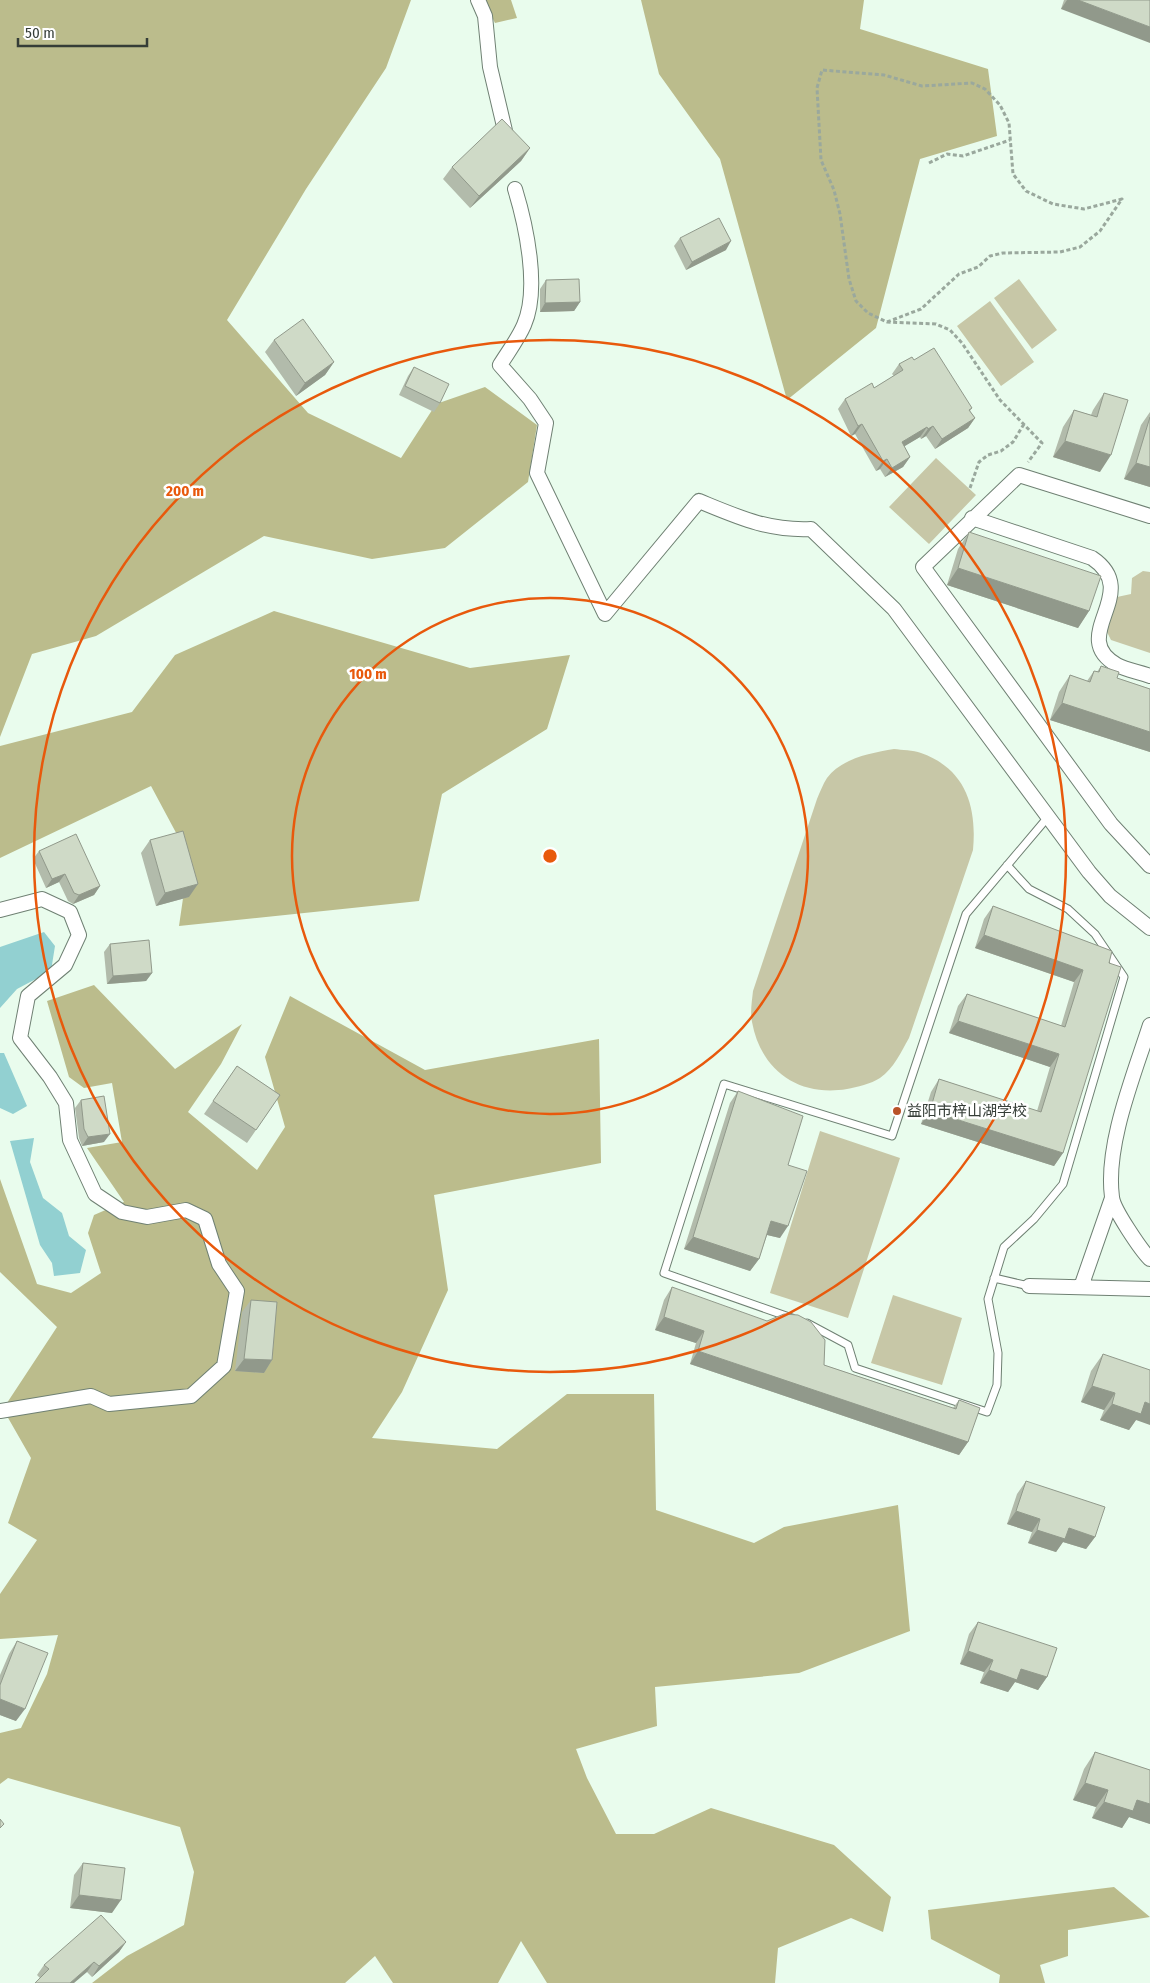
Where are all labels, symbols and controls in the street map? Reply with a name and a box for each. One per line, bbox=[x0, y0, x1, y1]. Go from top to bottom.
scale bar bbox=[18, 15, 146, 47]
text: 50 m bbox=[25, 24, 55, 42]
text: 200 m bbox=[165, 482, 204, 500]
text: 100 m bbox=[349, 665, 387, 683]
centre of rings bbox=[541, 847, 559, 865]
place label: 益阳市梓山湖学校 bbox=[907, 1102, 1027, 1120]
marker: 益阳市梓山湖学校 bbox=[891, 1105, 903, 1117]

